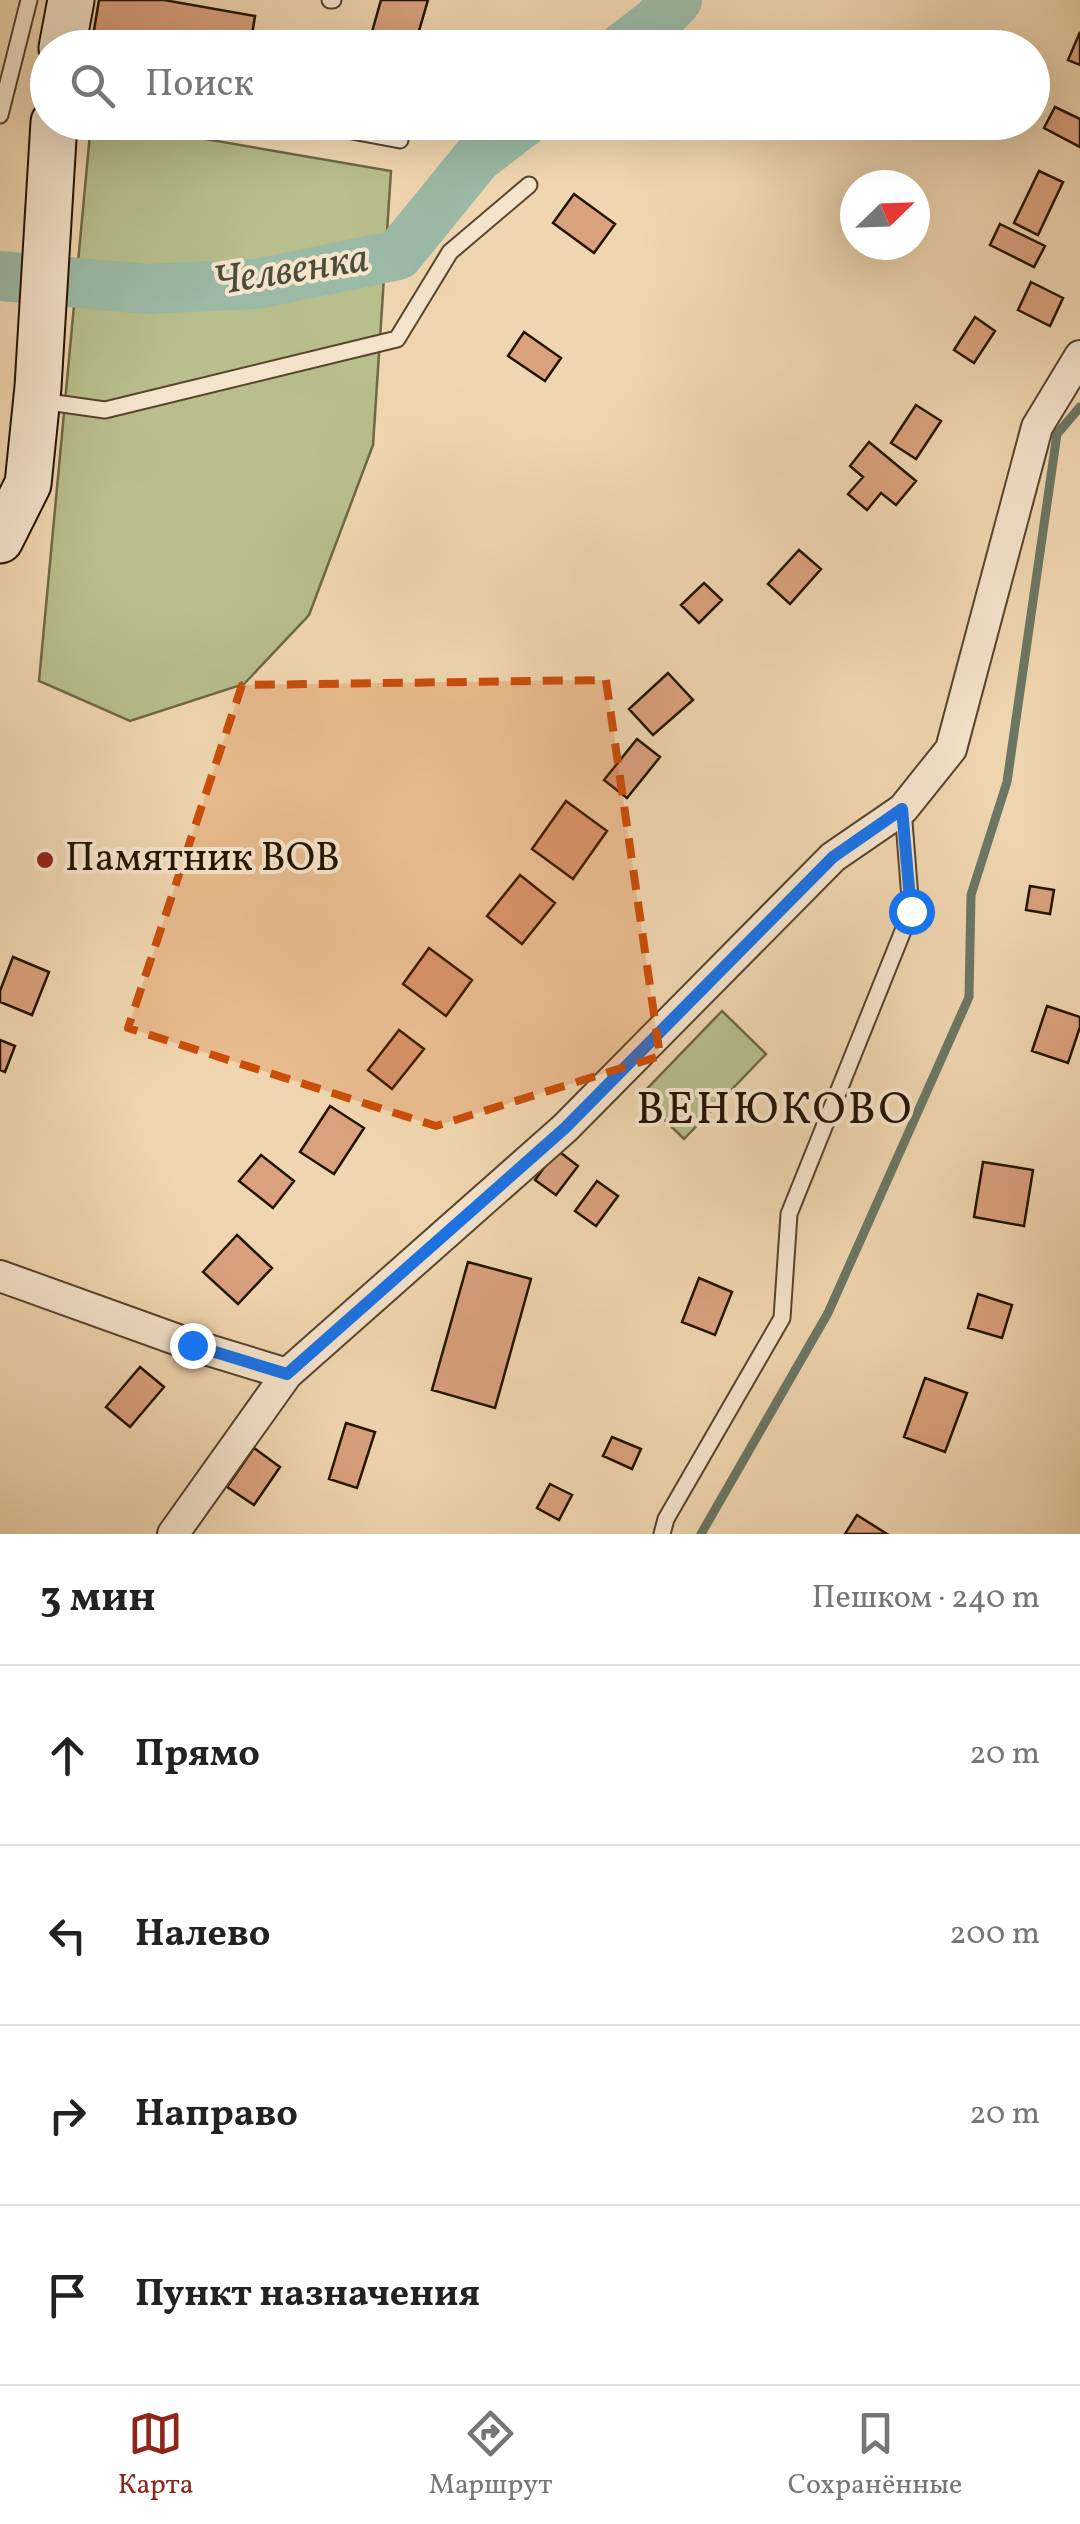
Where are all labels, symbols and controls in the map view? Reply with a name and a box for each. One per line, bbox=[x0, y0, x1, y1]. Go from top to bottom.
search box bbox=[30, 30, 1050, 140]
icon: search bbox=[65, 58, 120, 113]
text: Поиск bbox=[145, 59, 254, 112]
north arrow bbox=[840, 170, 930, 260]
water label: Челвенка bbox=[209, 231, 373, 313]
place label: Памятник ВОВ bbox=[65, 832, 340, 888]
marker: Памятник ВОВ bbox=[34, 849, 56, 871]
route start bbox=[889, 889, 935, 935]
district label: ВЕНЮКОВО bbox=[636, 1080, 914, 1143]
route end bbox=[170, 1323, 216, 1369]
text: 3 мин bbox=[40, 1570, 156, 1629]
text: Пешком · 240 m bbox=[812, 1577, 1040, 1621]
icon: ahead bbox=[40, 1728, 95, 1783]
text: Прямо bbox=[135, 1729, 260, 1782]
text: 20 m bbox=[969, 1733, 1040, 1777]
icon: left bbox=[40, 1908, 95, 1963]
text: Налево bbox=[135, 1909, 271, 1962]
text: 200 m bbox=[949, 1913, 1040, 1957]
icon: right bbox=[40, 2088, 95, 2143]
text: Направо bbox=[135, 2089, 298, 2142]
text: 20 m bbox=[969, 2093, 1040, 2137]
icon: arrive bbox=[40, 2268, 95, 2323]
text: Пункт назначения bbox=[135, 2269, 480, 2322]
tab: Карта bbox=[118, 2406, 194, 2505]
tab: Маршрут bbox=[429, 2406, 552, 2505]
tab: Сохранённые bbox=[788, 2406, 962, 2505]

